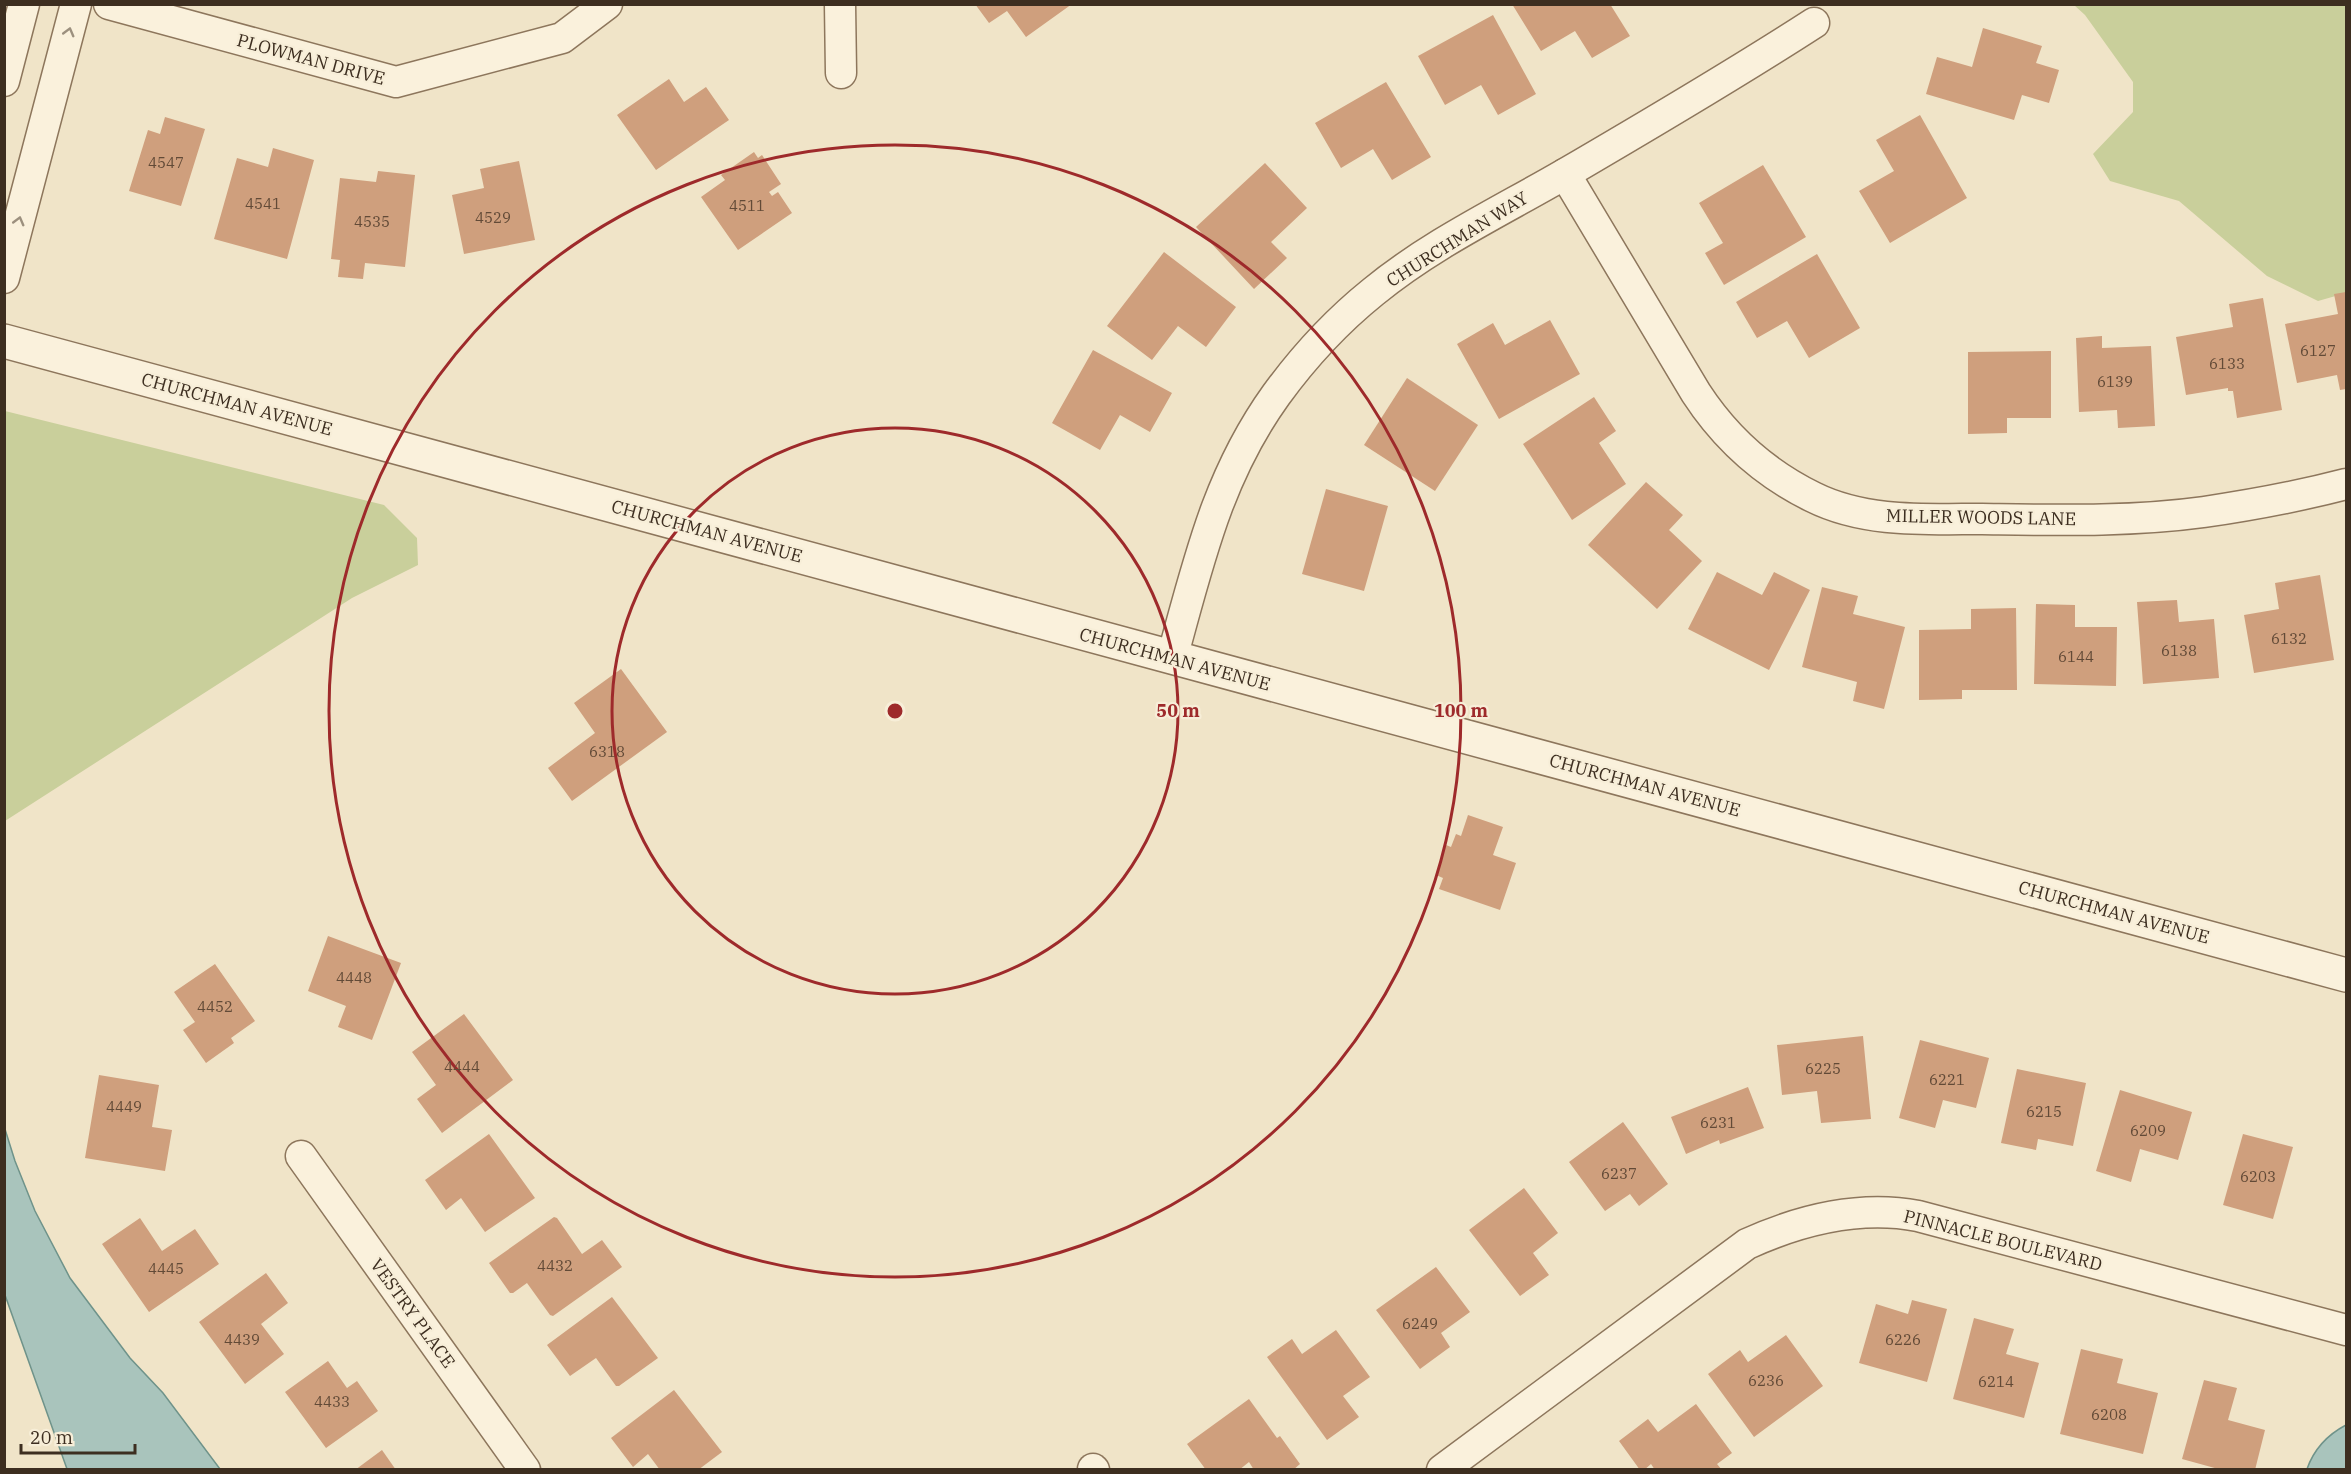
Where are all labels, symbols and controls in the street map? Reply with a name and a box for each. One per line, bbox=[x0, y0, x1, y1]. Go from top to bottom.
one-way arrow bbox=[62, 28, 74, 38]
street label: PLOWMAN DRIVE bbox=[234, 28, 388, 90]
house number: 4547 bbox=[148, 153, 184, 172]
street label: CHURCHMAN WAY bbox=[1382, 186, 1533, 292]
house number: 4541 bbox=[245, 194, 281, 213]
house number: 4511 bbox=[729, 196, 765, 215]
house number: 4529 bbox=[475, 208, 511, 227]
house number: 4535 bbox=[354, 212, 390, 231]
one-way arrow bbox=[12, 216, 25, 226]
house number: 6127 bbox=[2300, 341, 2336, 360]
house number: 6133 bbox=[2209, 354, 2245, 373]
street label: CHURCHMAN AVENUE bbox=[139, 367, 335, 441]
house number: 6139 bbox=[2097, 372, 2133, 391]
street label: CHURCHMAN AVENUE bbox=[609, 494, 805, 568]
street label: MILLER WOODS LANE bbox=[1886, 504, 2076, 530]
street label: CHURCHMAN AVENUE bbox=[1077, 622, 1273, 696]
house number: 6132 bbox=[2271, 629, 2307, 648]
house number: 6138 bbox=[2161, 641, 2197, 660]
house number: 6144 bbox=[2058, 647, 2094, 666]
text: 50 m bbox=[1156, 699, 1200, 722]
text: 100 m bbox=[1434, 699, 1489, 722]
centre of rings bbox=[885, 701, 905, 721]
house number: 6318 bbox=[589, 742, 625, 761]
street label: CHURCHMAN AVENUE bbox=[1547, 748, 1743, 822]
street label: CHURCHMAN AVENUE bbox=[2016, 875, 2212, 949]
house number: 4448 bbox=[336, 968, 372, 987]
house number: 4452 bbox=[197, 997, 233, 1016]
house number: 4444 bbox=[444, 1057, 480, 1076]
house number: 6225 bbox=[1805, 1059, 1841, 1078]
house number: 6221 bbox=[1929, 1070, 1965, 1089]
house number: 4449 bbox=[106, 1097, 142, 1116]
house number: 6215 bbox=[2026, 1102, 2062, 1121]
house number: 6231 bbox=[1700, 1113, 1736, 1132]
house number: 6209 bbox=[2130, 1121, 2166, 1140]
house number: 6237 bbox=[1601, 1164, 1637, 1183]
house number: 6203 bbox=[2240, 1167, 2276, 1186]
street label: PINNACLE BOULEVARD bbox=[1901, 1204, 2105, 1276]
street label: VESTRY PLACE bbox=[366, 1254, 460, 1372]
house number: 4432 bbox=[537, 1256, 573, 1275]
house number: 4445 bbox=[148, 1259, 184, 1278]
house number: 6249 bbox=[1402, 1314, 1438, 1333]
house number: 4439 bbox=[224, 1330, 260, 1349]
house number: 6226 bbox=[1885, 1330, 1921, 1349]
house number: 6236 bbox=[1748, 1371, 1784, 1390]
house number: 6214 bbox=[1978, 1372, 2014, 1391]
house number: 4433 bbox=[314, 1392, 350, 1411]
house number: 6208 bbox=[2091, 1405, 2127, 1424]
scale bar bbox=[21, 1417, 135, 1455]
text: 20 m bbox=[30, 1426, 73, 1449]

